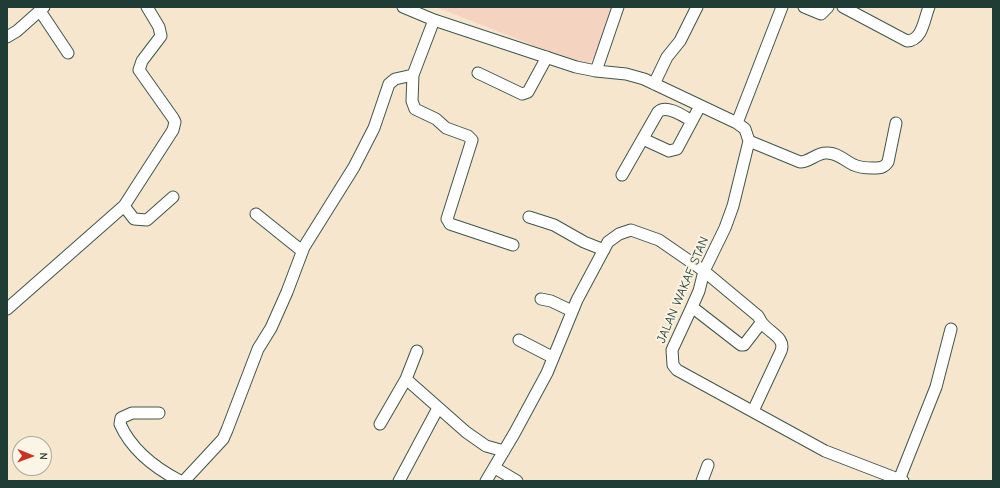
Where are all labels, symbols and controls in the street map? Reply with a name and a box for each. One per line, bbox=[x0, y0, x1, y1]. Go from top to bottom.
street label: JALAN WAKAF STAN bbox=[654, 234, 712, 346]
north arrow bbox=[12, 436, 52, 476]
text: N bbox=[37, 452, 50, 460]

